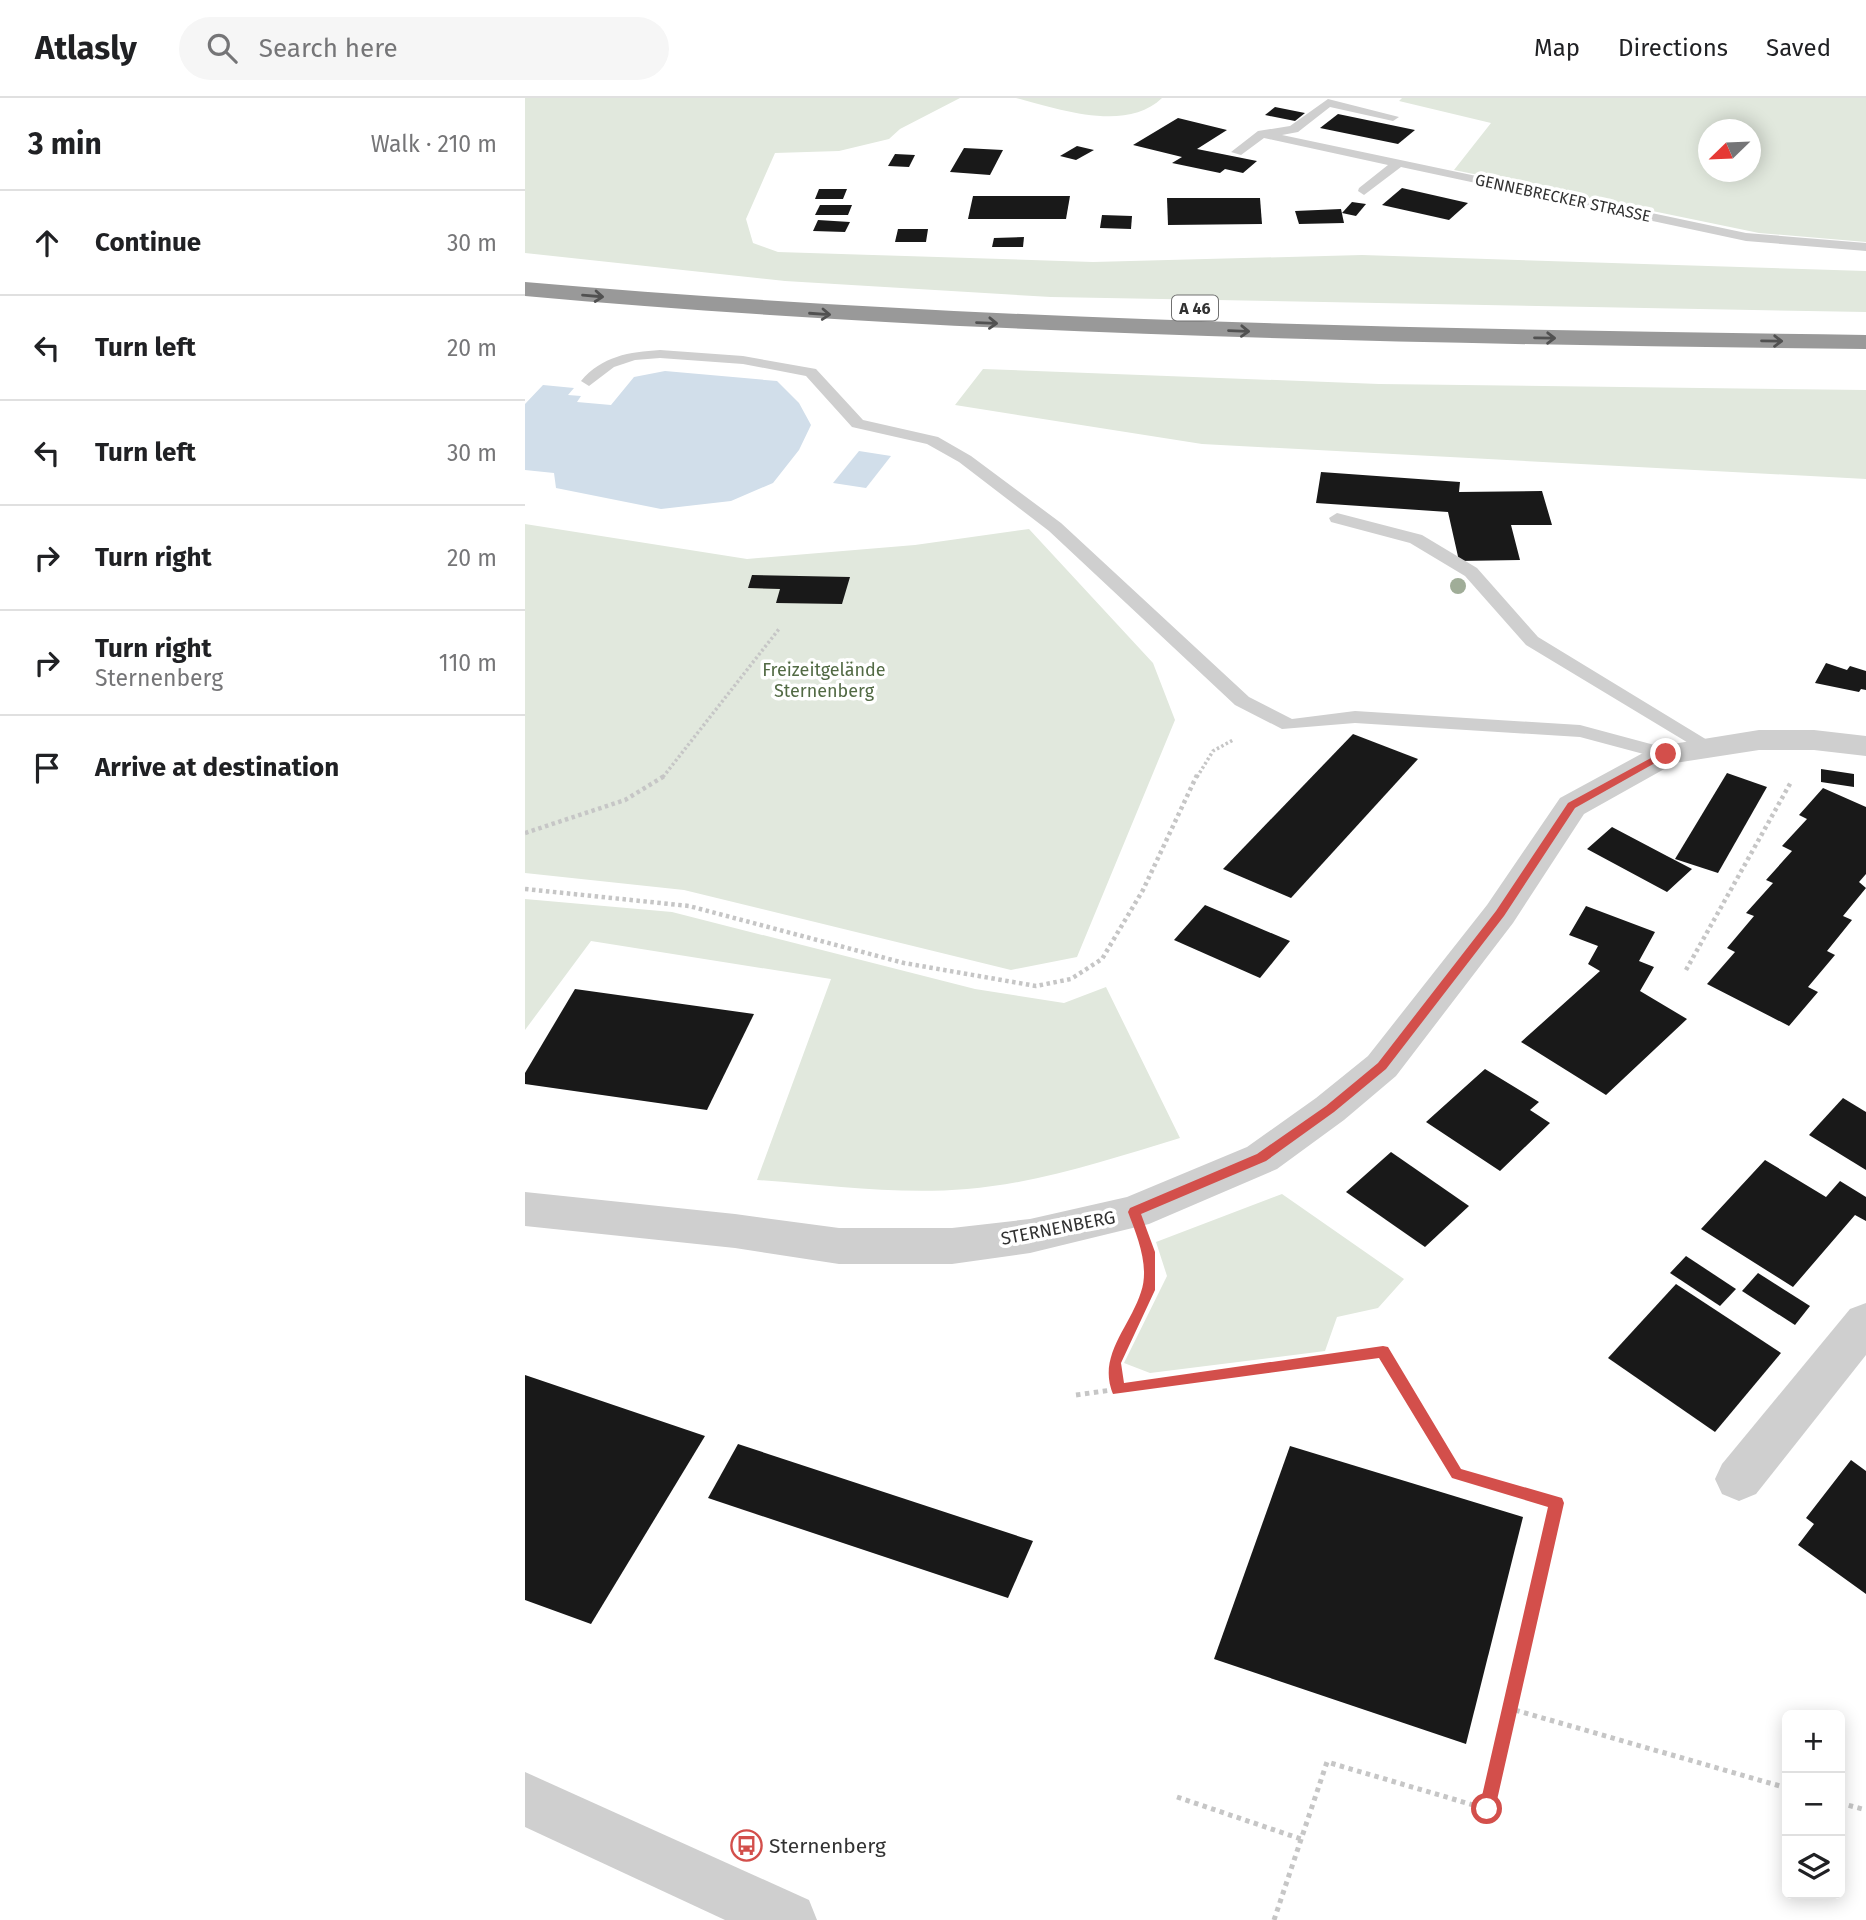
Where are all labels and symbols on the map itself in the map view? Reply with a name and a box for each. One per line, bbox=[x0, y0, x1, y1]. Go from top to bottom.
north arrow bbox=[1698, 119, 1761, 182]
street label: GENNEBRECKER STRASSE bbox=[1473, 170, 1653, 226]
one-way arrow bbox=[581, 290, 604, 303]
road number: A 46 bbox=[1172, 296, 1218, 320]
one-way arrow bbox=[808, 308, 831, 321]
one-way arrow bbox=[975, 317, 998, 330]
one-way arrow bbox=[1227, 325, 1250, 338]
one-way arrow bbox=[1533, 331, 1556, 345]
one-way arrow bbox=[1761, 334, 1784, 348]
park label: Freizeitgelände Sternenberg bbox=[762, 659, 886, 702]
route end bbox=[1650, 738, 1681, 769]
street label: STERNENBERG bbox=[999, 1206, 1117, 1250]
route start bbox=[1471, 1793, 1502, 1824]
bus stop icon: Sternenberg bbox=[729, 1829, 763, 1863]
place label: Sternenberg bbox=[769, 1833, 886, 1859]

